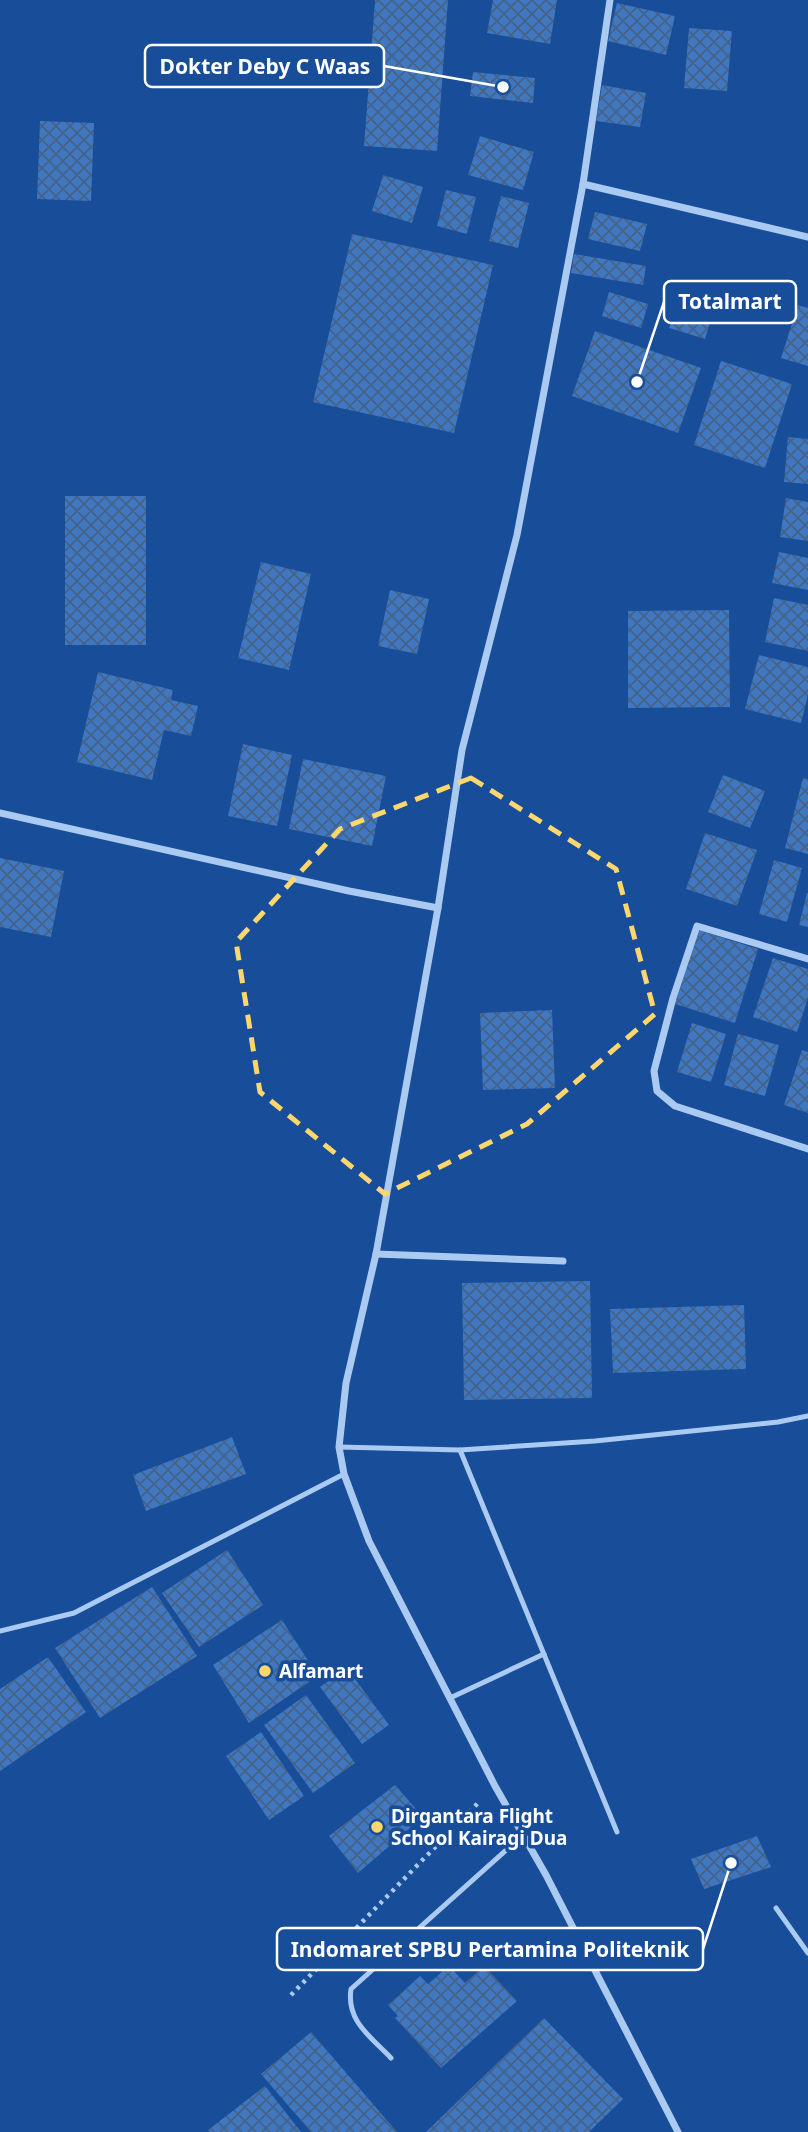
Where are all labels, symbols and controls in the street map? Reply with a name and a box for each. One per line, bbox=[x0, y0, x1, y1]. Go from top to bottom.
callout: Dokter Deby C Waas bbox=[145, 45, 384, 87]
text: Dokter Deby C Waas bbox=[160, 52, 370, 80]
callout: Totalmart bbox=[664, 281, 796, 323]
text: Totalmart bbox=[678, 287, 782, 315]
place label: Alfamart bbox=[279, 1658, 363, 1684]
marker: Alfamart bbox=[257, 1663, 273, 1679]
place label: Dirgantara Flight School Kairagi Dua bbox=[391, 1803, 567, 1851]
marker: Dirgantara Flight School Kairagi Dua bbox=[369, 1819, 385, 1835]
callout: Indomaret SPBU Pertamina Politeknik bbox=[277, 1928, 703, 1970]
text: Indomaret SPBU Pertamina Politeknik bbox=[291, 1935, 690, 1963]

